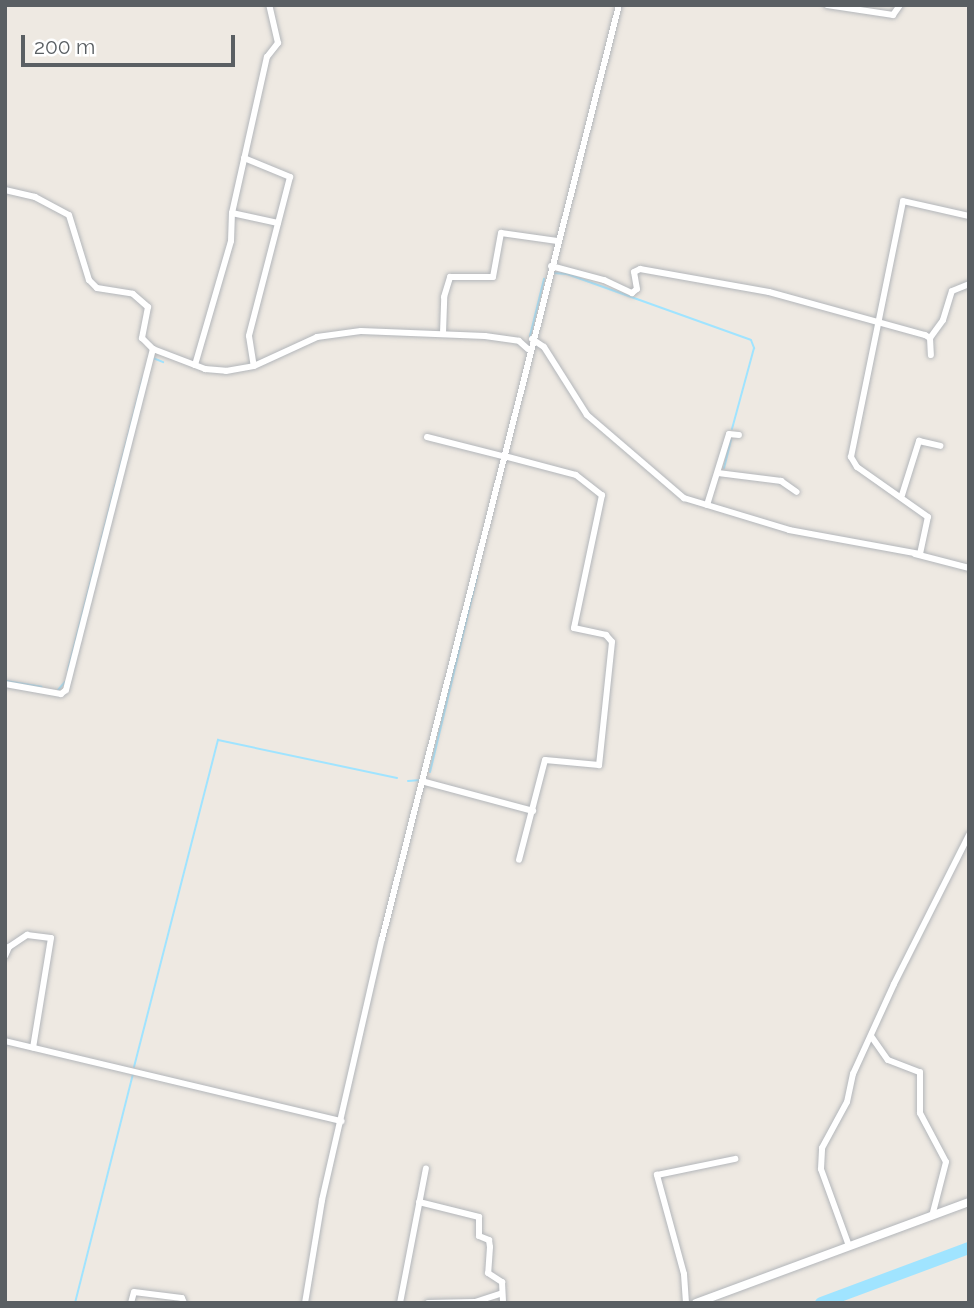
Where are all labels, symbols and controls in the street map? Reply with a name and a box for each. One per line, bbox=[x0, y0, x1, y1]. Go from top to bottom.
scale bar bbox=[24, 21, 238, 65]
text: 200 m bbox=[34, 34, 95, 59]

